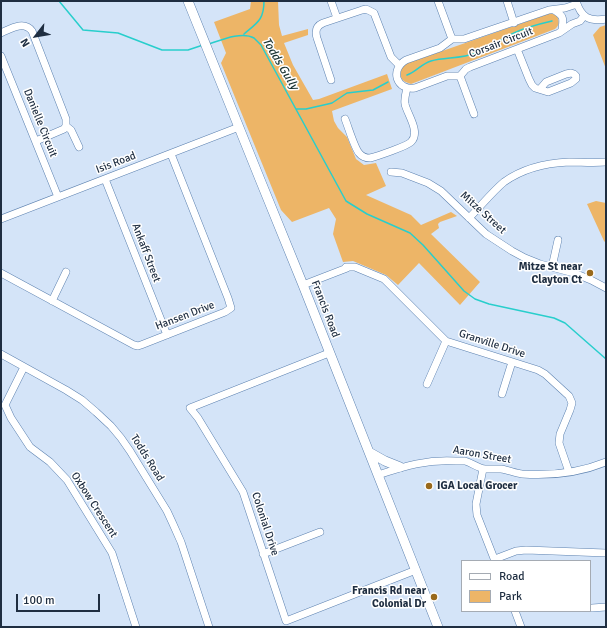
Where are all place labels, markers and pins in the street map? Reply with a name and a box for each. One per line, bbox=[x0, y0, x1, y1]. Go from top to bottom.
place label: Mitze St near Clayton Ct bbox=[518, 260, 582, 286]
marker: Mitze St near Clayton Ct bbox=[585, 268, 595, 278]
place label: IGA Local Grocer bbox=[437, 479, 517, 493]
marker: IGA Local Grocer bbox=[424, 481, 434, 491]
place label: Francis Rd near Colonial Dr bbox=[352, 584, 426, 610]
marker: Francis Rd near Colonial Dr bbox=[429, 592, 439, 602]

